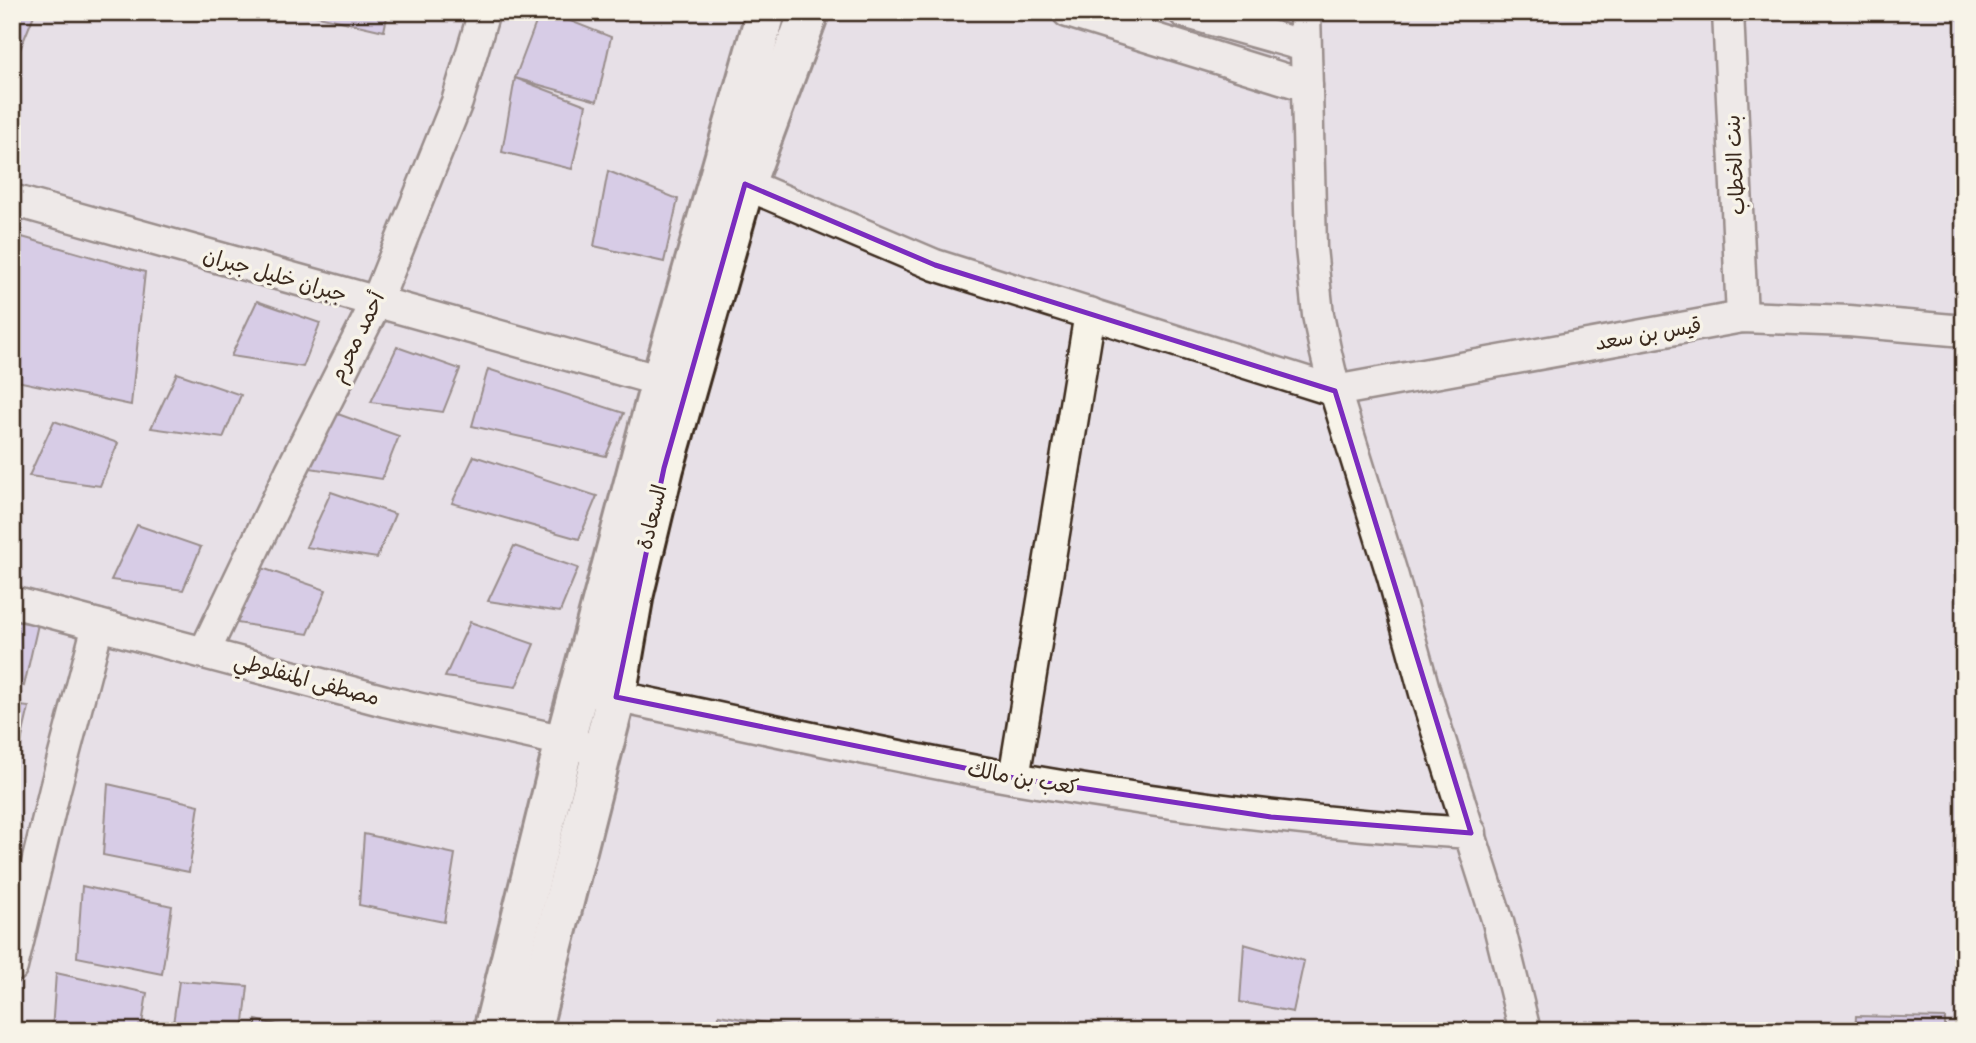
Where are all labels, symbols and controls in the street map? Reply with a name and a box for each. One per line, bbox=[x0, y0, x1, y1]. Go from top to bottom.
street label: بنت الخطاب bbox=[1717, 114, 1752, 216]
street label: جبران خليل جبران bbox=[200, 240, 350, 309]
street label: أحمد محرم bbox=[322, 286, 393, 388]
street label: قيس بن سعد bbox=[1592, 310, 1703, 357]
street label: السعادة bbox=[629, 481, 674, 553]
street label: مصطفى المنفلوطي bbox=[230, 645, 383, 717]
street label: كعب بن مالك bbox=[965, 753, 1081, 802]

